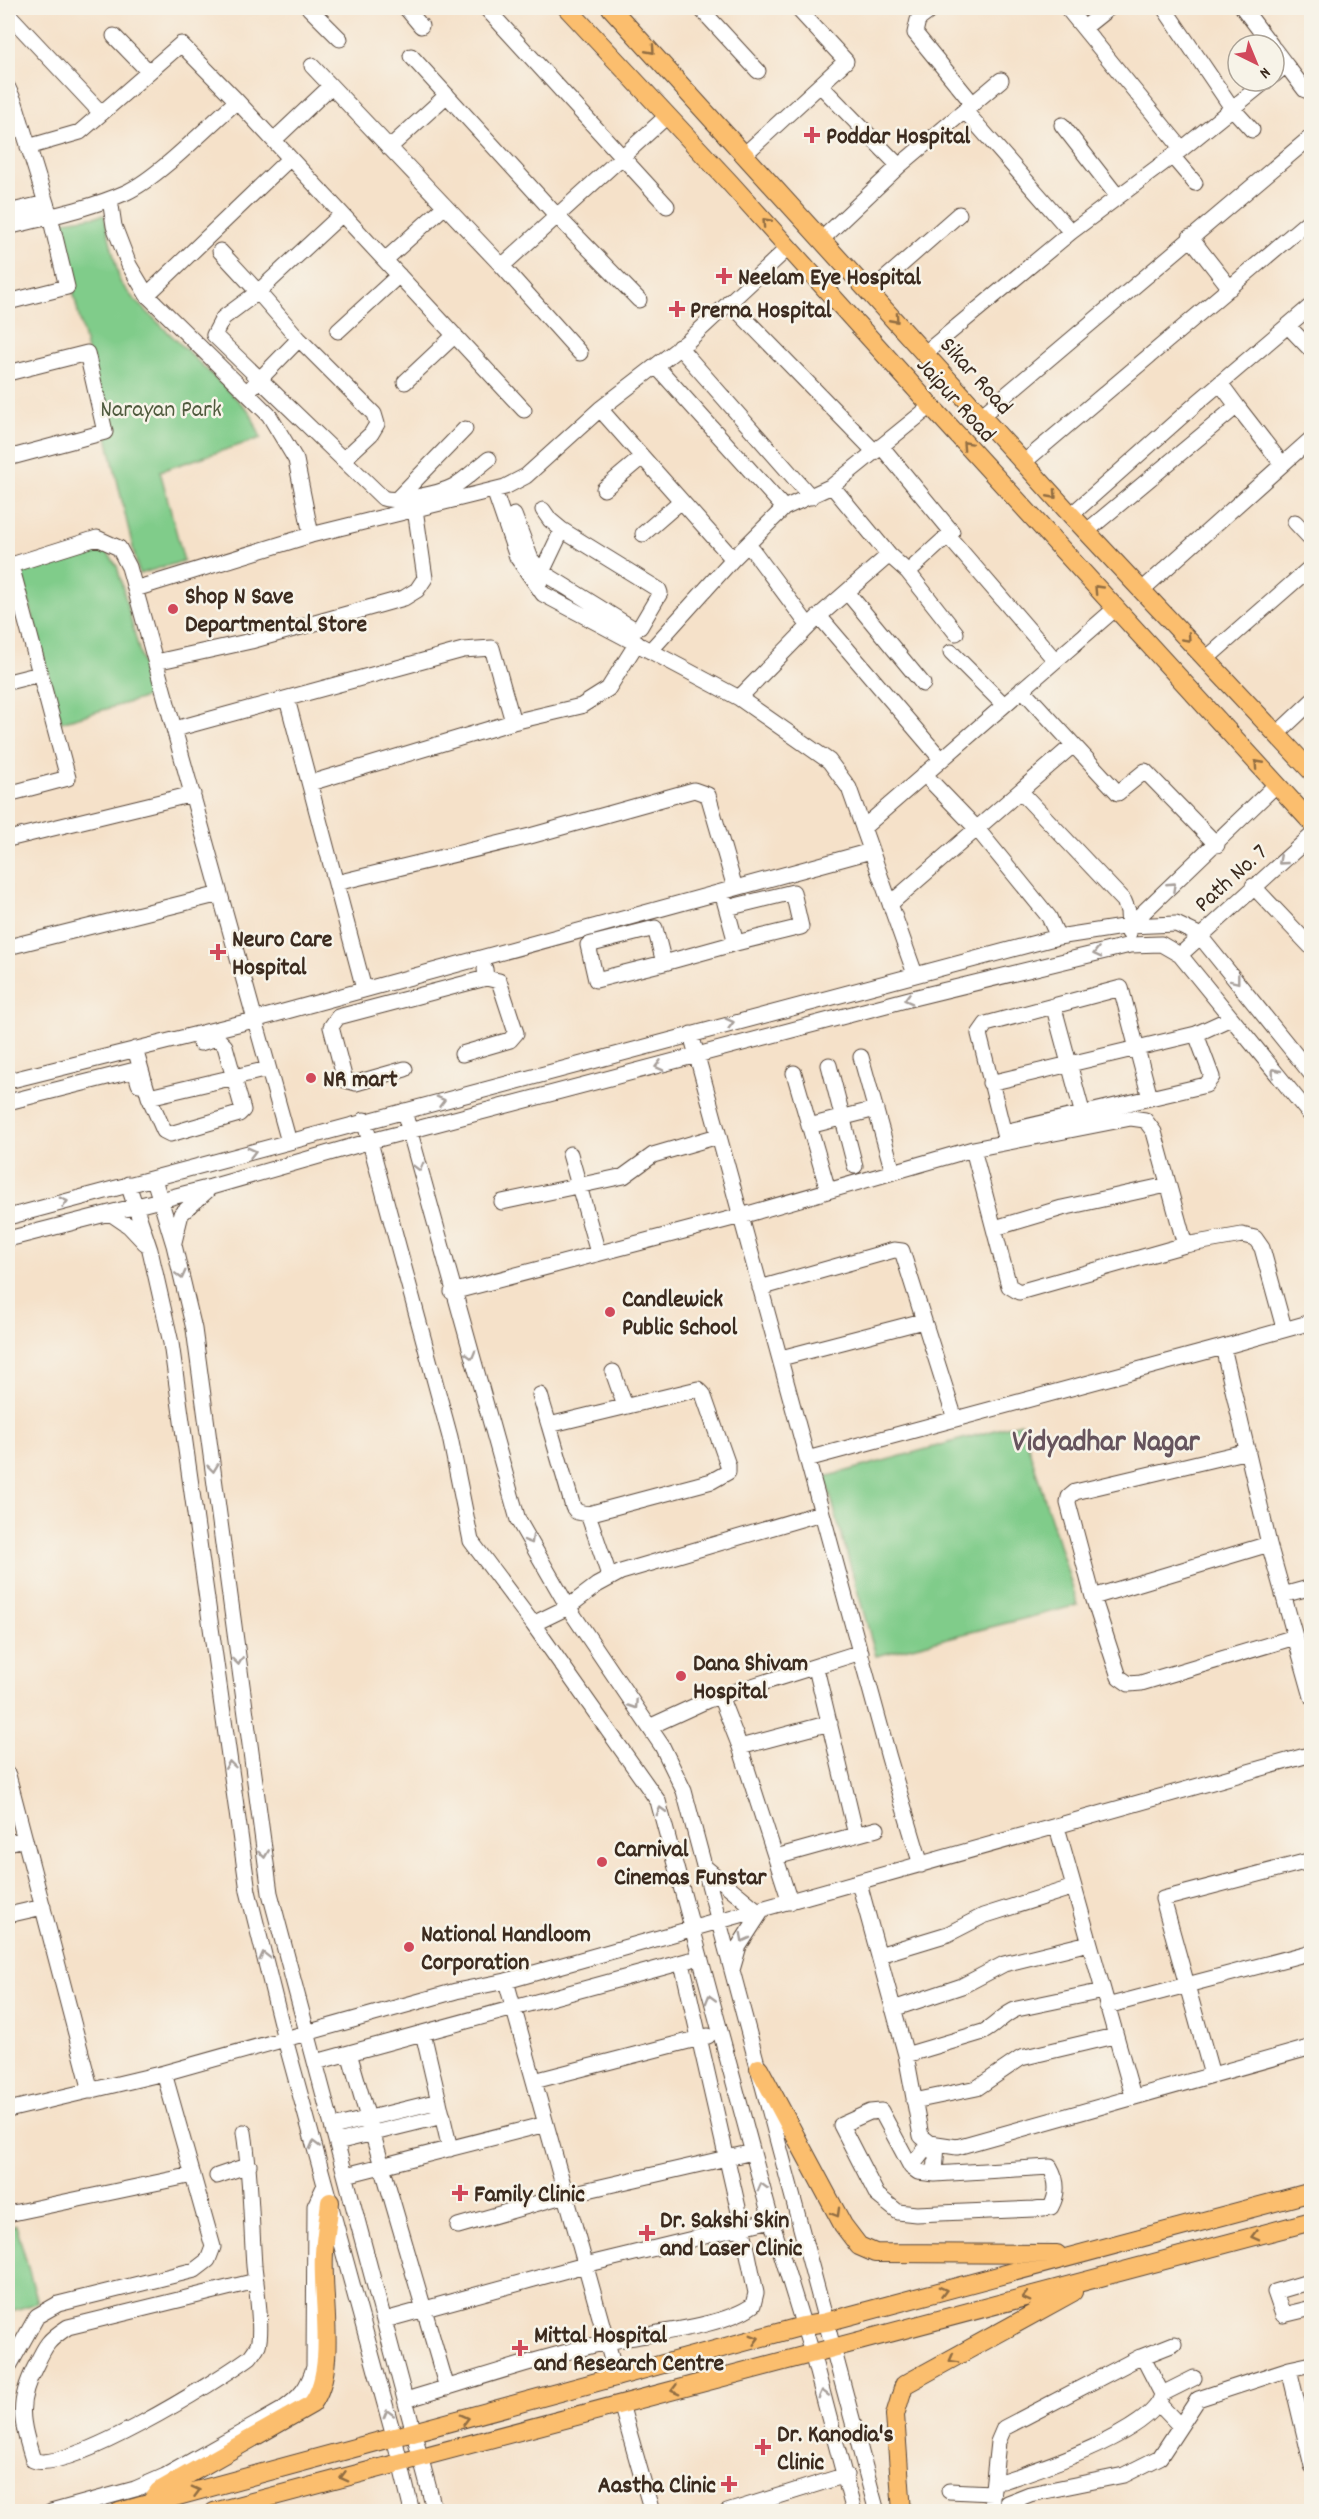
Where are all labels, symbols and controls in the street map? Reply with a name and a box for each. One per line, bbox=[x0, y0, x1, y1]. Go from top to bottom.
north arrow bbox=[1226, 33, 1286, 93]
one-way arrow bbox=[644, 44, 655, 54]
text: N bbox=[1254, 61, 1275, 83]
place label: Poddar Hospital bbox=[826, 121, 970, 155]
marker: Poddar Hospital bbox=[803, 126, 821, 144]
one-way arrow bbox=[762, 218, 773, 229]
place label: Neelam Eye Hospital bbox=[738, 262, 921, 296]
marker: Neelam Eye Hospital bbox=[715, 267, 733, 285]
place label: Prerna Hospital bbox=[690, 295, 832, 329]
marker: Prerna Hospital bbox=[668, 300, 686, 318]
one-way arrow bbox=[888, 312, 899, 323]
street label: Sikar Road bbox=[930, 330, 1019, 424]
street label: Jaipur Road bbox=[907, 351, 1003, 451]
park label: Narayan Park bbox=[100, 394, 222, 428]
one-way arrow bbox=[962, 442, 973, 452]
one-way arrow bbox=[1046, 489, 1057, 499]
place label: Shop N Save Departmental Store bbox=[185, 581, 368, 643]
one-way arrow bbox=[1094, 585, 1105, 596]
marker: Shop N Save Departmental Store bbox=[166, 602, 180, 616]
one-way arrow bbox=[1179, 630, 1190, 641]
one-way arrow bbox=[1255, 760, 1266, 771]
street label: Path No. 7 bbox=[1188, 837, 1276, 922]
one-way arrow bbox=[1278, 853, 1289, 864]
one-way arrow bbox=[1165, 882, 1176, 893]
place label: Neuro Care Hospital bbox=[232, 924, 333, 986]
marker: Neuro Care Hospital bbox=[209, 943, 227, 961]
one-way arrow bbox=[1093, 945, 1103, 958]
one-way arrow bbox=[1229, 973, 1240, 984]
one-way arrow bbox=[903, 992, 914, 1004]
one-way arrow bbox=[725, 1018, 735, 1031]
one-way arrow bbox=[654, 1059, 664, 1072]
place label: NR mart bbox=[323, 1064, 398, 1098]
one-way arrow bbox=[1271, 1067, 1282, 1078]
marker: NR mart bbox=[304, 1071, 318, 1085]
one-way arrow bbox=[435, 1096, 445, 1108]
one-way arrow bbox=[247, 1146, 257, 1159]
one-way arrow bbox=[412, 1162, 425, 1172]
one-way arrow bbox=[59, 1197, 69, 1210]
one-way arrow bbox=[174, 1270, 187, 1280]
place label: Candlewick Public School bbox=[622, 1284, 737, 1346]
marker: Candlewick Public School bbox=[603, 1305, 617, 1319]
one-way arrow bbox=[464, 1349, 476, 1360]
district label: Vidyadhar Nagar bbox=[1012, 1423, 1201, 1466]
one-way arrow bbox=[206, 1463, 218, 1472]
one-way arrow bbox=[522, 1534, 534, 1544]
place label: Dana Shivam Hospital bbox=[693, 1648, 808, 1710]
one-way arrow bbox=[232, 1656, 244, 1665]
marker: Dana Shivam Hospital bbox=[674, 1669, 688, 1683]
one-way arrow bbox=[627, 1698, 638, 1709]
one-way arrow bbox=[225, 1760, 237, 1769]
one-way arrow bbox=[655, 1806, 668, 1816]
place label: Carnival Cinemas Funstar bbox=[614, 1834, 768, 1896]
one-way arrow bbox=[258, 1850, 270, 1859]
marker: Carnival Cinemas Funstar bbox=[595, 1855, 609, 1869]
place label: National Handloom Corporation bbox=[421, 1919, 591, 1981]
one-way arrow bbox=[740, 1932, 751, 1942]
marker: National Handloom Corporation bbox=[402, 1940, 416, 1954]
one-way arrow bbox=[259, 1951, 272, 1961]
one-way arrow bbox=[705, 1994, 717, 2005]
one-way arrow bbox=[309, 2140, 321, 2151]
place label: Family Clinic bbox=[474, 2179, 585, 2213]
one-way arrow bbox=[757, 2182, 769, 2193]
marker: Family Clinic bbox=[451, 2184, 469, 2202]
place label: Dr. Sakshi Skin and Laser Clinic bbox=[660, 2205, 803, 2267]
one-way arrow bbox=[828, 2207, 840, 2217]
marker: Dr. Sakshi Skin and Laser Clinic bbox=[638, 2224, 656, 2242]
one-way arrow bbox=[1250, 2229, 1261, 2241]
one-way arrow bbox=[938, 2285, 948, 2298]
one-way arrow bbox=[1021, 2290, 1031, 2303]
place label: Mittal Hospital and Research Centre bbox=[534, 2320, 725, 2382]
one-way arrow bbox=[750, 2334, 760, 2347]
marker: Mittal Hospital and Research Centre bbox=[511, 2339, 529, 2357]
one-way arrow bbox=[948, 2352, 959, 2363]
one-way arrow bbox=[670, 2382, 680, 2395]
one-way arrow bbox=[818, 2389, 831, 2399]
one-way arrow bbox=[383, 2409, 395, 2420]
one-way arrow bbox=[460, 2413, 470, 2426]
place label: Dr. Kanodia's Clinic bbox=[777, 2419, 894, 2481]
marker: Dr. Kanodia's Clinic bbox=[754, 2438, 772, 2456]
one-way arrow bbox=[339, 2469, 349, 2482]
place label: Aastha Clinic bbox=[598, 2470, 716, 2504]
marker: Aastha Clinic bbox=[720, 2475, 738, 2493]
one-way arrow bbox=[190, 2486, 201, 2498]

